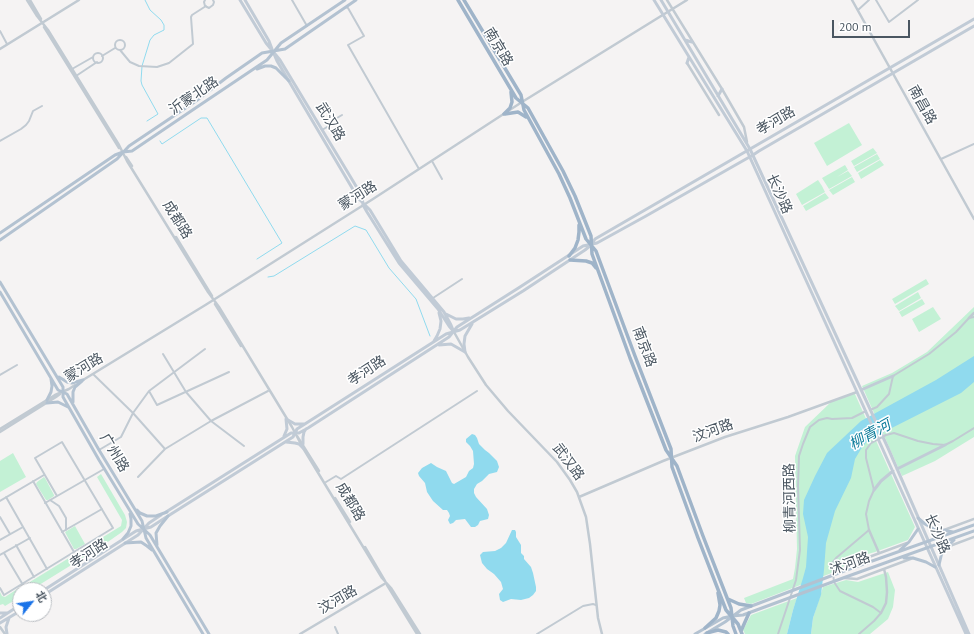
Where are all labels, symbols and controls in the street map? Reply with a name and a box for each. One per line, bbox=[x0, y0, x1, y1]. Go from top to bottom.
scale bar bbox=[834, 12, 912, 38]
text: 200 m bbox=[839, 19, 872, 34]
street label: 南京路 bbox=[480, 25, 516, 69]
street label: 沂蒙北路 bbox=[166, 73, 222, 119]
street label: 南昌路 bbox=[904, 83, 940, 127]
street label: 武汉路 bbox=[312, 100, 348, 144]
street label: 孝河路 bbox=[754, 103, 798, 139]
street label: 长沙路 bbox=[763, 171, 795, 217]
street label: 蒙河路 bbox=[336, 178, 380, 214]
street label: 成都路 bbox=[159, 198, 195, 242]
street label: 南京路 bbox=[629, 324, 659, 370]
street label: 蒙河路 bbox=[62, 350, 106, 386]
street label: 孝河路 bbox=[345, 353, 389, 389]
street label: 汶河路 bbox=[690, 416, 736, 446]
water label: 柳青河 bbox=[846, 416, 894, 454]
street label: 广州路 bbox=[96, 431, 132, 475]
street label: 武汉路 bbox=[549, 440, 587, 484]
street label: 柳青河西路 bbox=[781, 463, 799, 533]
street label: 成都路 bbox=[332, 480, 368, 524]
street label: 长沙路 bbox=[921, 511, 953, 557]
street label: 孝河路 bbox=[67, 536, 111, 572]
street label: 沭河路 bbox=[827, 549, 873, 579]
north arrow bbox=[12, 582, 52, 622]
street label: 汶河路 bbox=[316, 582, 360, 618]
text: 北 bbox=[33, 588, 50, 605]

